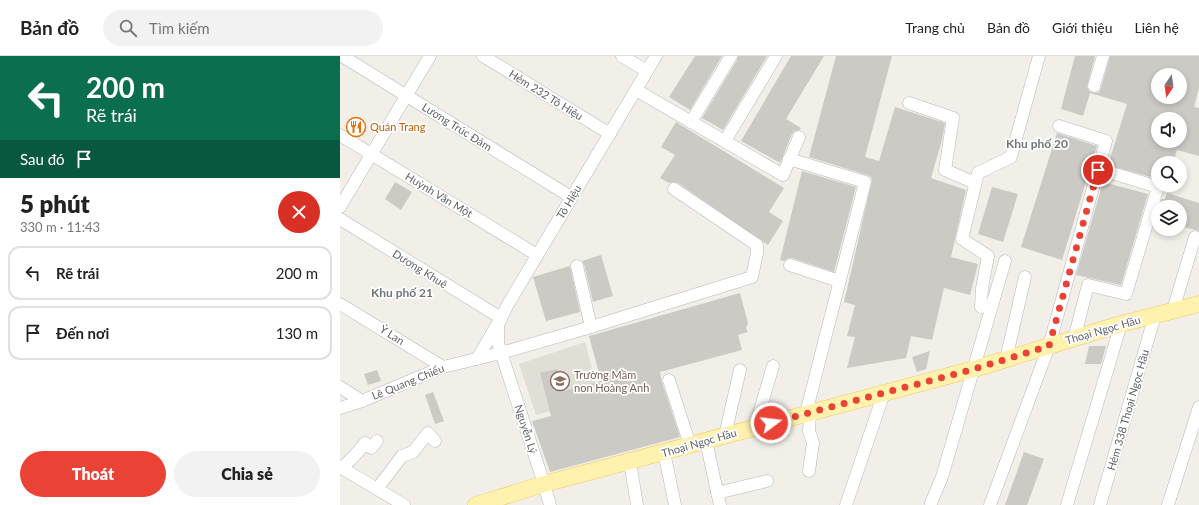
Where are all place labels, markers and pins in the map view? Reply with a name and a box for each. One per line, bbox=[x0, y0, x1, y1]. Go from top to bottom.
restaurant icon: Quán Trang bbox=[345, 116, 367, 138]
place label: Quán Trang bbox=[370, 120, 426, 133]
pin bbox=[1081, 153, 1115, 187]
place label: Trường Mầm non Hoàng Anh bbox=[574, 368, 649, 394]
school or university icon: Trường Mầm non Hoàng Anh bbox=[549, 370, 571, 392]

